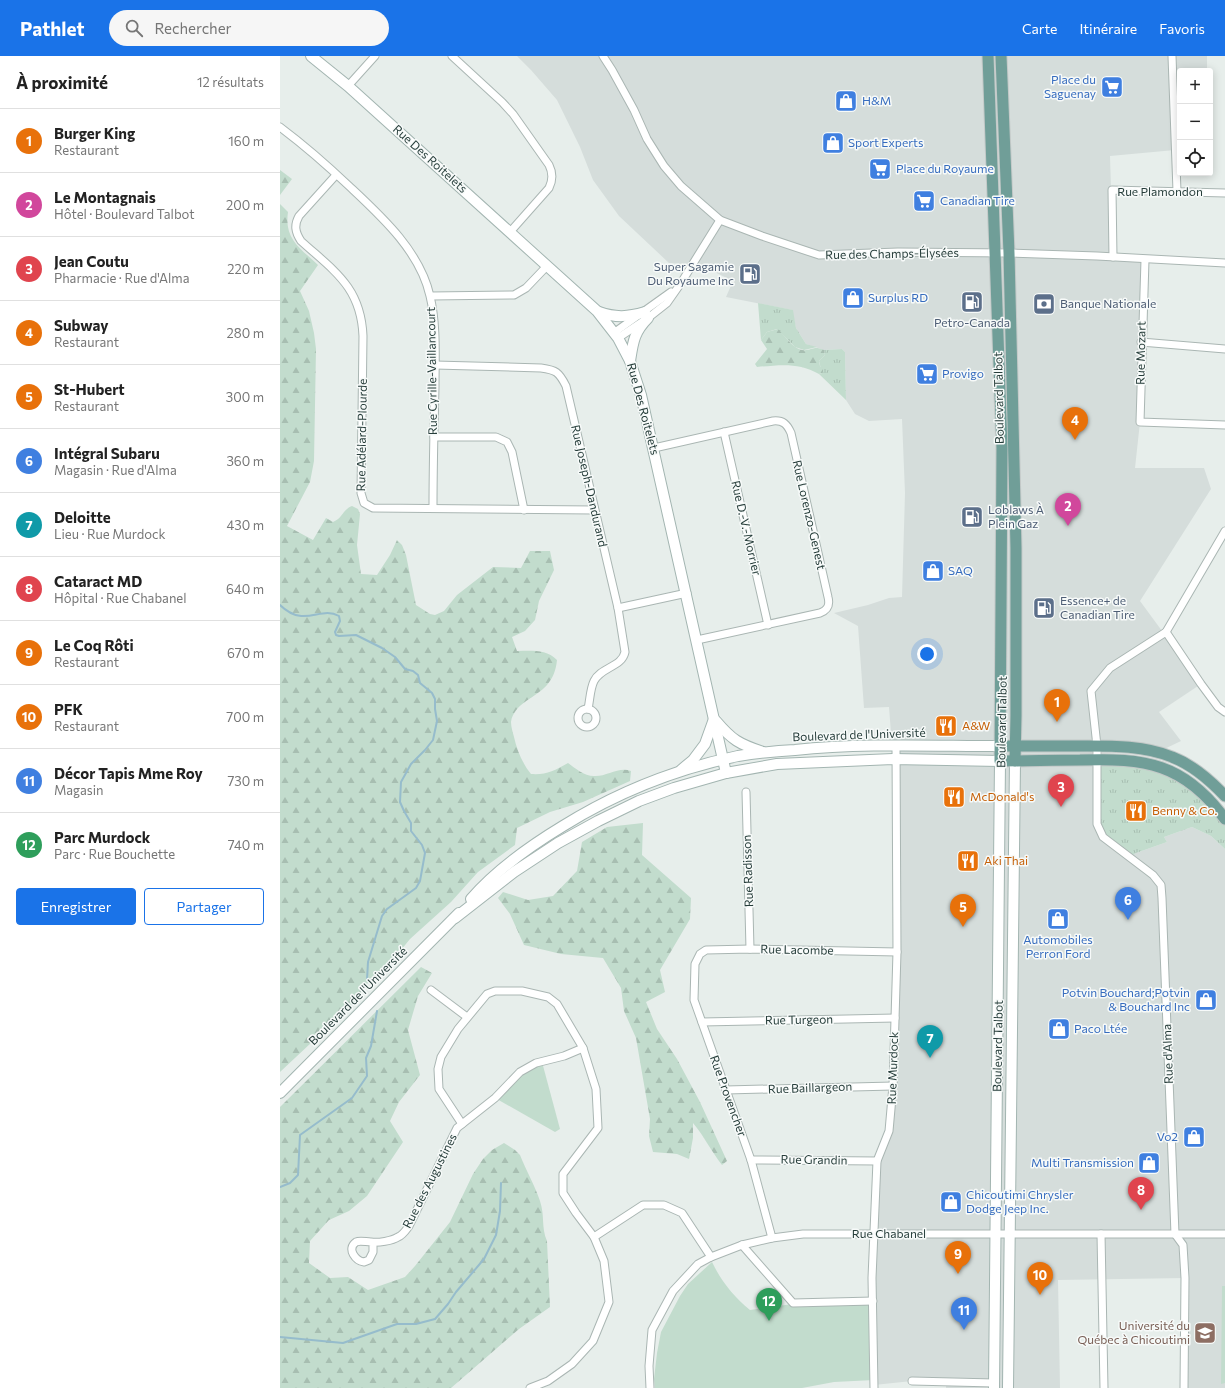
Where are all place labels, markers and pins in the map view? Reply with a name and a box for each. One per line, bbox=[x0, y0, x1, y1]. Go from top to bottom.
place label: Place du Saguenay bbox=[1044, 72, 1096, 100]
supermarket icon: Place du Saguenay bbox=[1099, 74, 1125, 100]
shop icon: H&M bbox=[833, 88, 859, 114]
place label: H&M bbox=[862, 93, 891, 107]
shop icon: Sport Experts bbox=[820, 130, 846, 156]
place label: Sport Experts bbox=[848, 135, 923, 149]
supermarket icon: Place du Royaume bbox=[867, 156, 893, 182]
place label: Place du Royaume bbox=[896, 161, 994, 175]
supermarket icon: Canadian Tire bbox=[911, 188, 937, 214]
place label: Canadian Tire bbox=[940, 193, 1015, 207]
place label: Super Sagamie Du Royaume Inc bbox=[647, 259, 734, 287]
fuel station icon: Super Sagamie Du Royaume Inc bbox=[737, 261, 763, 287]
shop icon: Surplus RD bbox=[840, 285, 866, 311]
fuel station icon: Petro-Canada bbox=[959, 289, 985, 315]
place label: Surplus RD bbox=[868, 290, 928, 304]
bank icon: Banque Nationale bbox=[1031, 291, 1057, 317]
place label: Banque Nationale bbox=[1060, 296, 1156, 310]
place label: Petro-Canada bbox=[934, 315, 1010, 329]
supermarket icon: Provigo bbox=[914, 361, 940, 387]
place label: Provigo bbox=[942, 366, 984, 380]
pin: 4 bbox=[1062, 407, 1088, 440]
pin: 2 bbox=[1055, 493, 1081, 526]
place label: Loblaws À Plein Gaz bbox=[988, 502, 1044, 530]
fuel station icon: Loblaws À Plein Gaz bbox=[959, 504, 985, 530]
shop icon: SAQ bbox=[920, 558, 946, 584]
place label: SAQ bbox=[948, 563, 973, 577]
place label: Essence+ de Canadian Tire bbox=[1060, 593, 1135, 621]
fuel station icon: Essence+ de Canadian Tire bbox=[1031, 595, 1057, 621]
pin: 1 bbox=[1044, 689, 1070, 722]
restaurant icon: A&W bbox=[933, 713, 959, 739]
place label: A&W bbox=[962, 718, 990, 732]
pin: 3 bbox=[1048, 774, 1074, 807]
restaurant icon: McDonald's bbox=[941, 784, 967, 810]
place label: McDonald's bbox=[970, 789, 1034, 803]
restaurant icon: Benny & Co. bbox=[1123, 798, 1149, 824]
place label: Benny & Co. bbox=[1152, 803, 1217, 817]
restaurant icon: Aki Thai bbox=[955, 848, 981, 874]
place label: Aki Thai bbox=[984, 853, 1028, 867]
pin: 6 bbox=[1115, 887, 1141, 920]
pin: 5 bbox=[950, 894, 976, 927]
shop icon: Automobiles Perron Ford bbox=[1045, 906, 1071, 932]
place label: Automobiles Perron Ford bbox=[1023, 932, 1093, 960]
place label: Potvin Bouchard;Potvin & Bouchard Inc bbox=[1062, 985, 1190, 1013]
shop icon: Potvin Bouchard;Potvin & Bouchard Inc bbox=[1193, 987, 1219, 1013]
shop icon: Paco Ltée bbox=[1046, 1016, 1072, 1042]
place label: Paco Ltée bbox=[1074, 1021, 1127, 1035]
pin: 7 bbox=[917, 1025, 943, 1058]
shop icon: Vo2 bbox=[1181, 1124, 1207, 1150]
place label: Vo2 bbox=[1157, 1129, 1178, 1143]
shop icon: Multi Transmission bbox=[1136, 1150, 1162, 1176]
place label: Multi Transmission bbox=[1031, 1155, 1134, 1169]
pin: 8 bbox=[1128, 1177, 1154, 1210]
place label: Chicoutimi Chrysler Dodge Jeep Inc. bbox=[966, 1187, 1074, 1216]
shop icon: Chicoutimi Chrysler Dodge Jeep Inc. bbox=[938, 1189, 964, 1215]
pin: 9 bbox=[945, 1241, 971, 1274]
pin: 10 bbox=[1027, 1262, 1053, 1295]
pin: 12 bbox=[756, 1288, 782, 1321]
pin: 11 bbox=[951, 1297, 977, 1330]
place label: Université du Québec à Chicoutimi bbox=[1077, 1318, 1190, 1346]
school or university icon: Université du Québec à Chicoutimi bbox=[1192, 1320, 1218, 1346]

